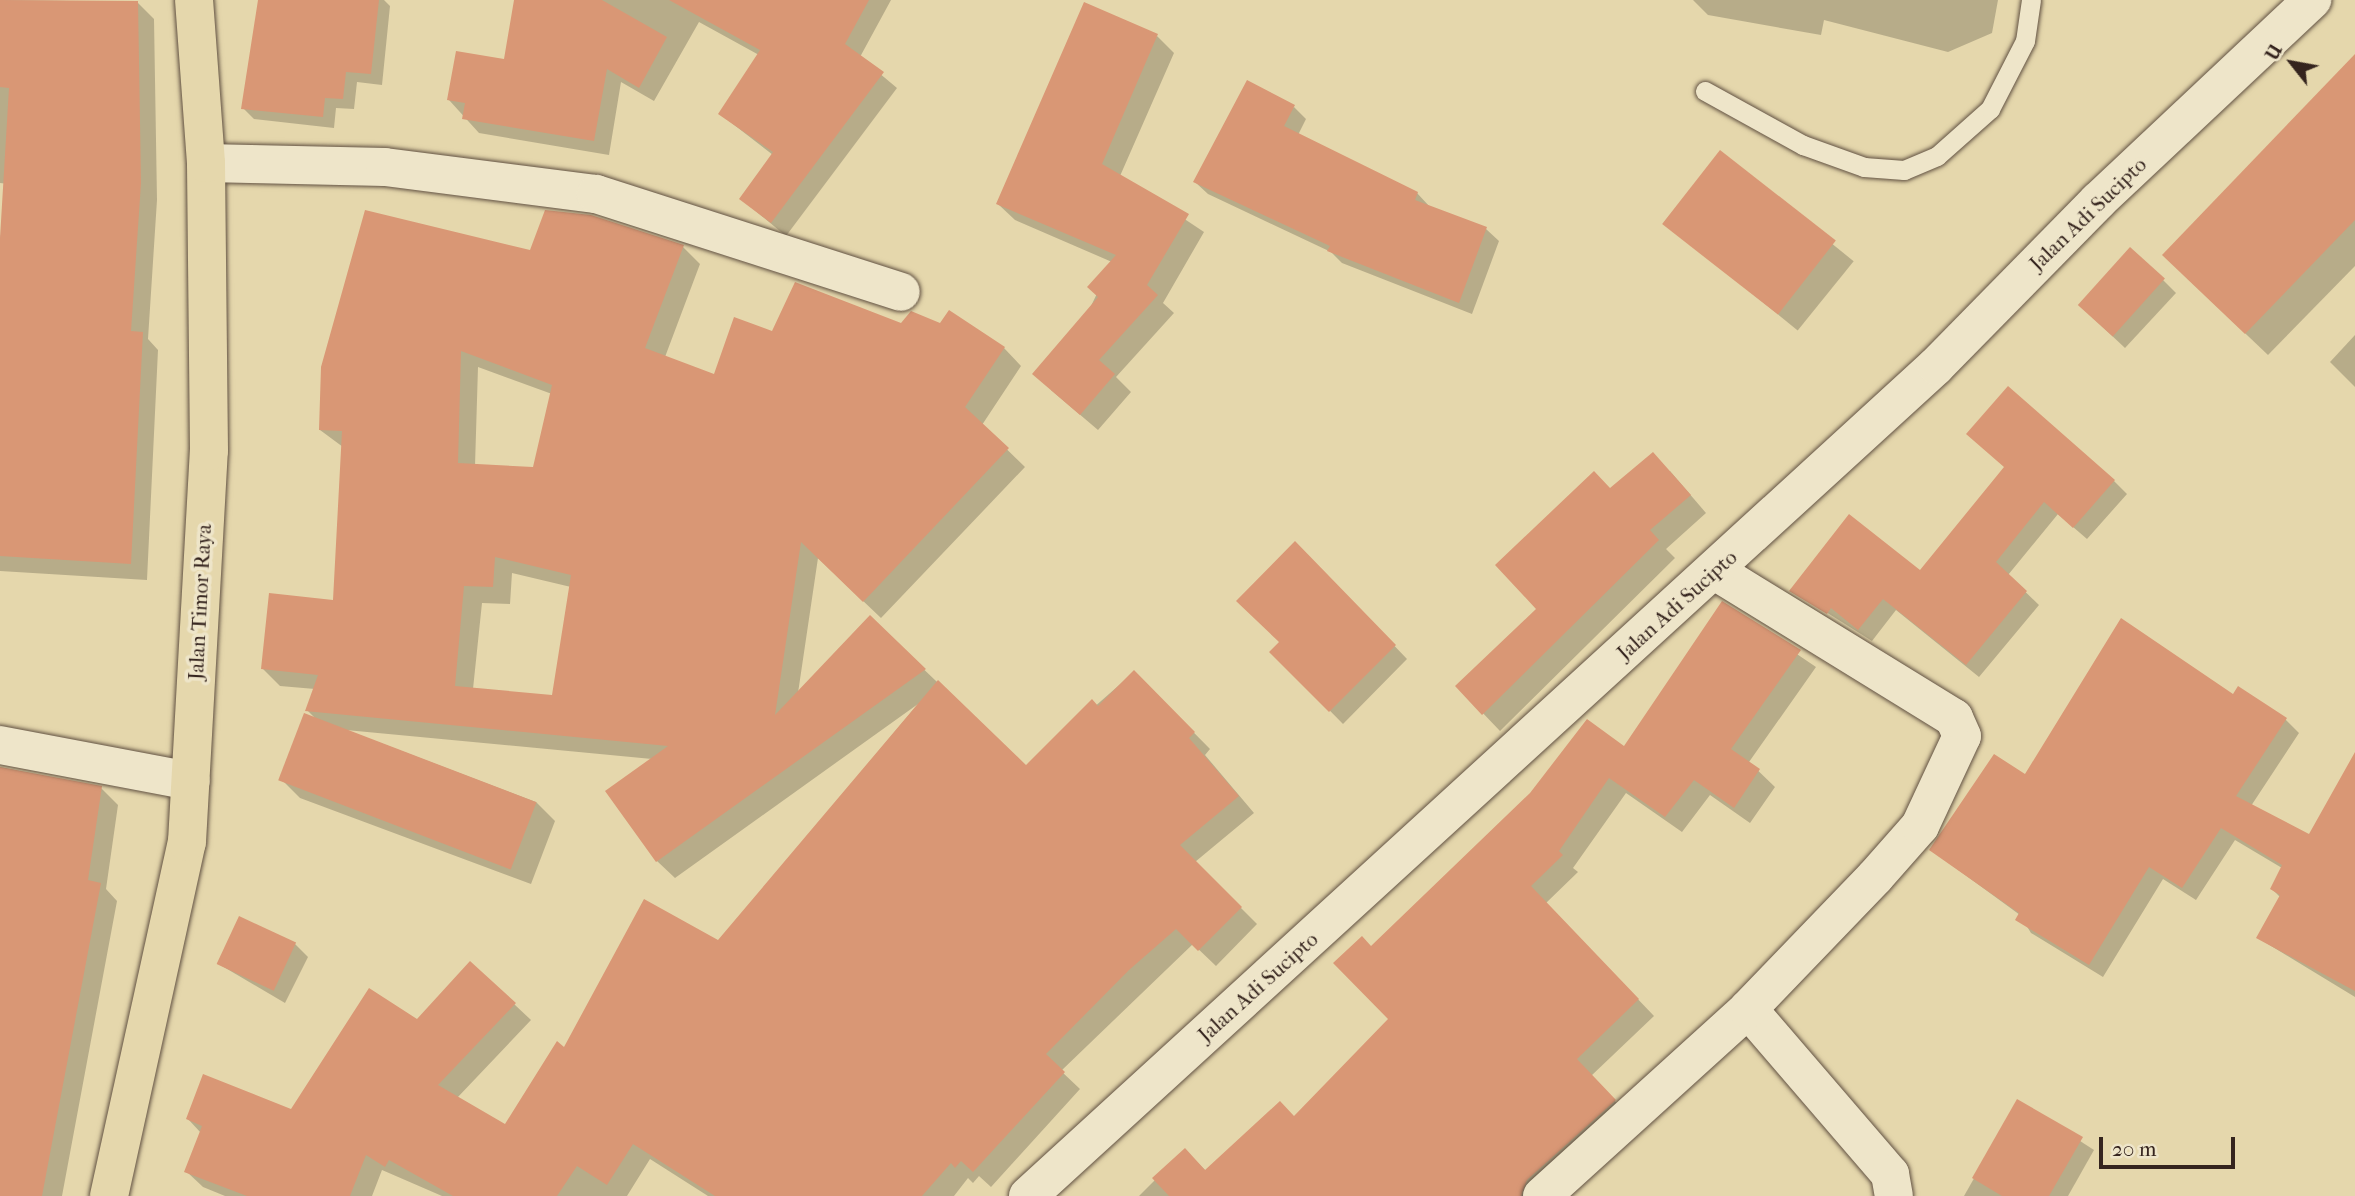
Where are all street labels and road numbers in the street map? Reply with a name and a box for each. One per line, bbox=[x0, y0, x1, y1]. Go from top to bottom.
street label: Jalan Adi Sucipto bbox=[2024, 152, 2152, 276]
street label: Jalan Timor Raya bbox=[183, 523, 217, 681]
street label: Jalan Adi Sucipto bbox=[1612, 545, 1742, 665]
street label: Jalan Adi Sucipto bbox=[1193, 927, 1323, 1047]

